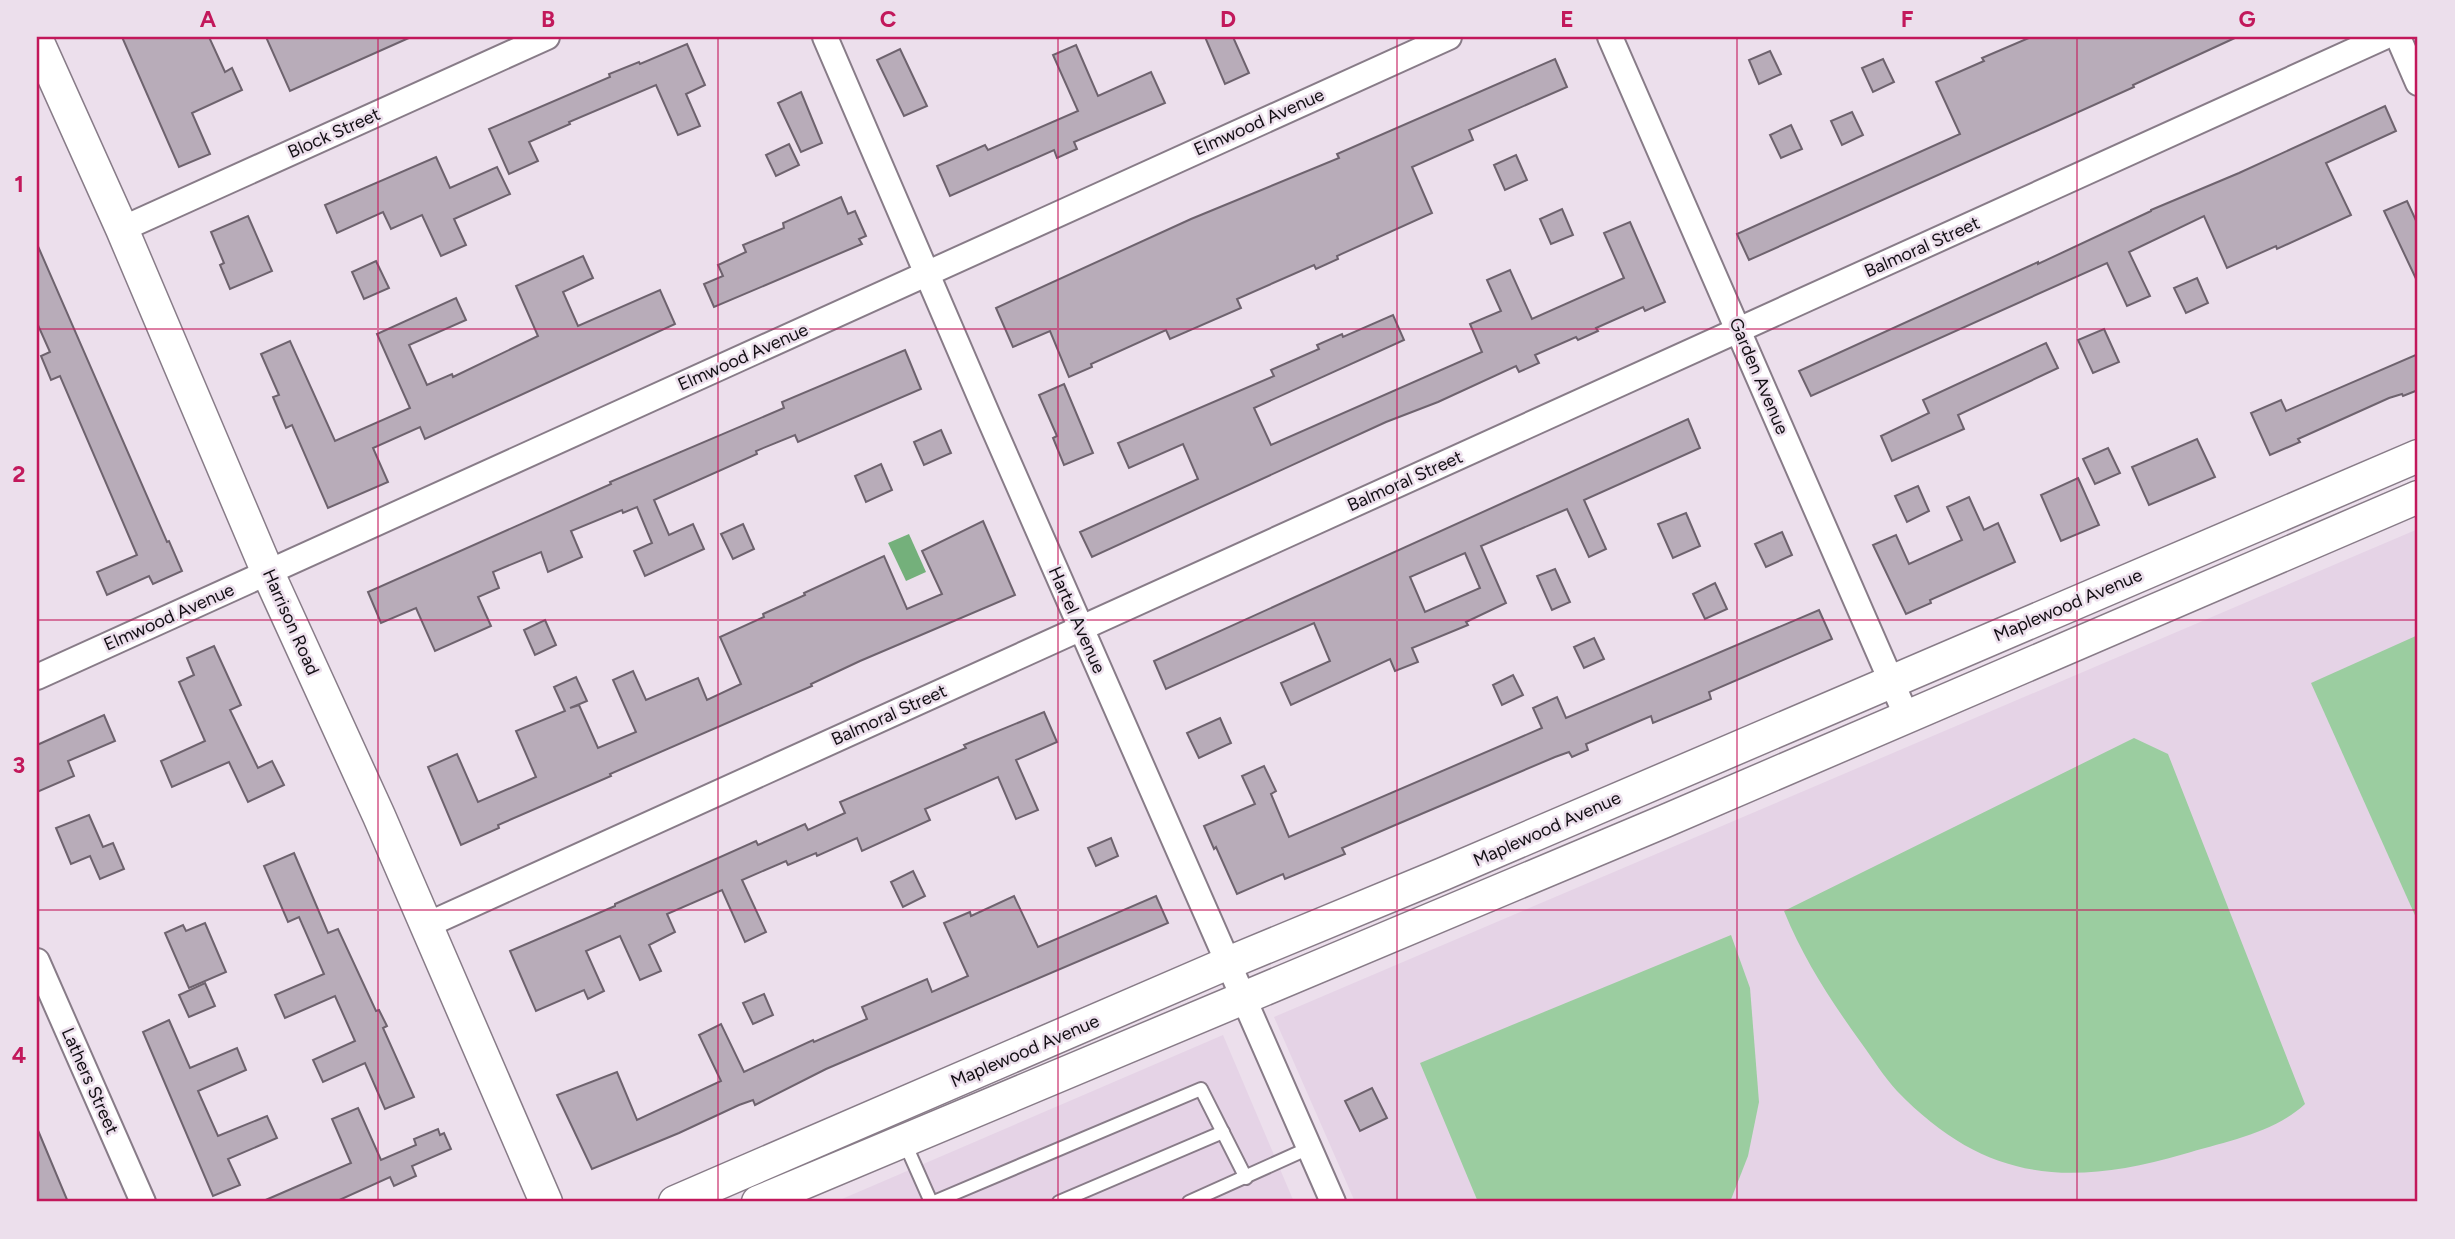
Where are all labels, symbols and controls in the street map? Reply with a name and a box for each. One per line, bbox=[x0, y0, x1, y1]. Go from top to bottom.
text: A bbox=[200, 5, 217, 33]
text: B bbox=[541, 5, 555, 33]
text: C bbox=[880, 5, 897, 33]
text: D bbox=[1220, 5, 1236, 33]
text: E bbox=[1560, 5, 1574, 33]
text: F bbox=[1901, 5, 1914, 33]
text: G bbox=[2238, 5, 2256, 33]
street label: Elmwood Avenue bbox=[1190, 83, 1328, 161]
street label: Block Street bbox=[284, 103, 384, 163]
text: 1 bbox=[14, 170, 24, 198]
street label: Balmoral Street bbox=[1861, 212, 1983, 282]
street label: Garden Avenue bbox=[1725, 314, 1794, 438]
street label: Elmwood Avenue bbox=[674, 318, 812, 396]
street label: Balmoral Street bbox=[1344, 446, 1466, 516]
text: 2 bbox=[12, 460, 26, 488]
street label: Hartel Avenue bbox=[1044, 563, 1110, 677]
street label: Maplewood Avenue bbox=[1990, 564, 2146, 646]
street label: Harrison Road bbox=[258, 566, 324, 678]
street label: Elmwood Avenue bbox=[100, 578, 238, 656]
street label: Balmoral Street bbox=[828, 680, 950, 750]
text: 3 bbox=[13, 751, 25, 779]
street label: Maplewood Avenue bbox=[1470, 786, 1624, 871]
street label: Maplewood Avenue bbox=[947, 1010, 1103, 1092]
street label: Lathers Street bbox=[57, 1024, 123, 1138]
text: 4 bbox=[12, 1041, 26, 1069]

